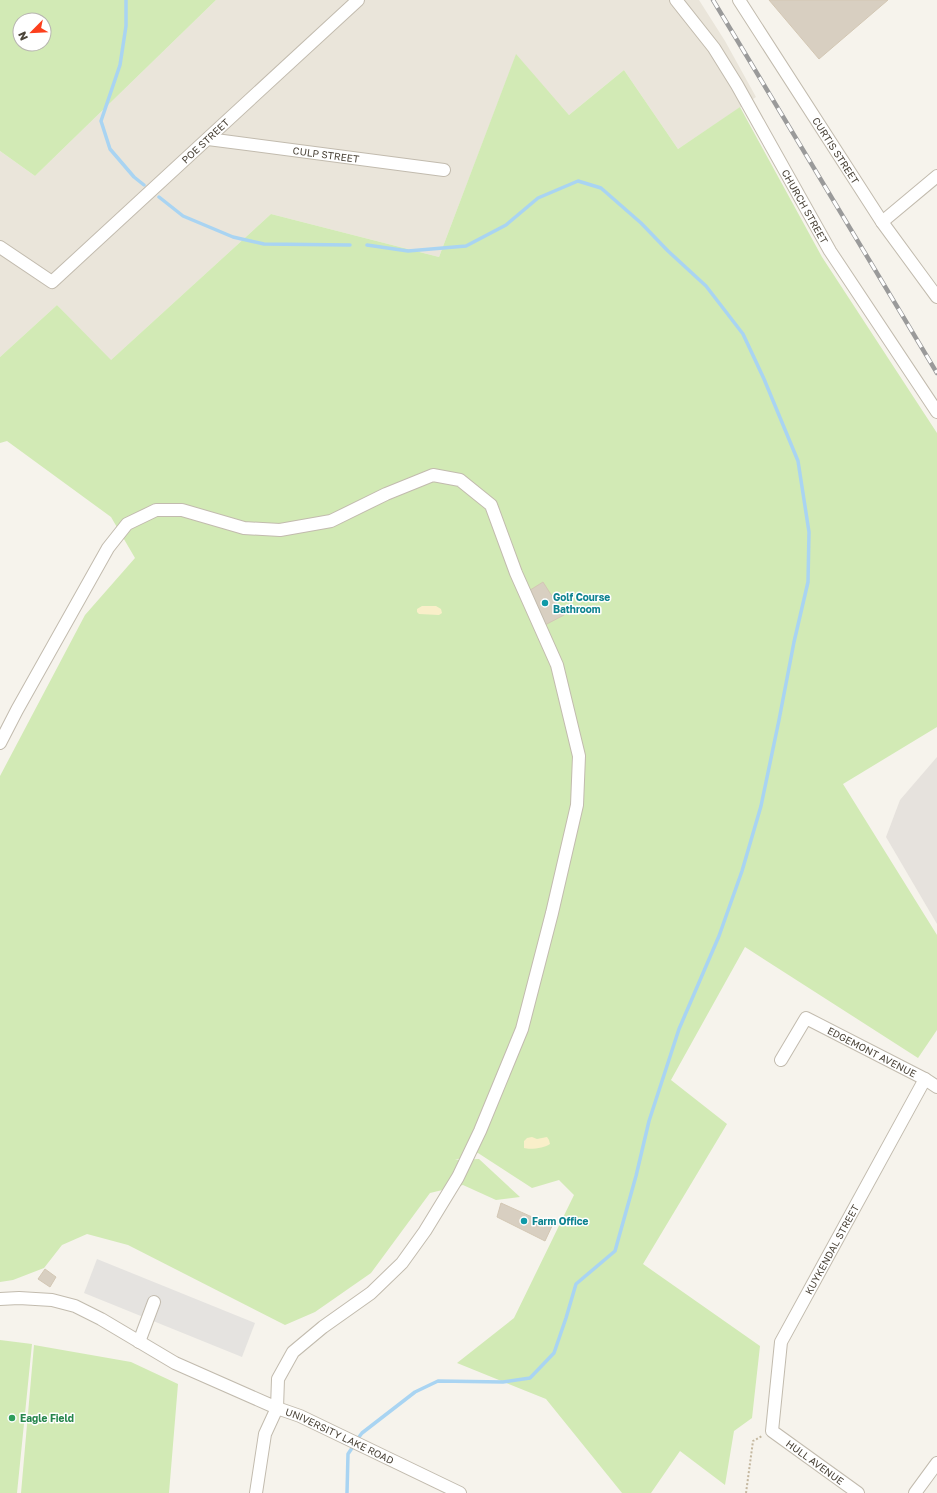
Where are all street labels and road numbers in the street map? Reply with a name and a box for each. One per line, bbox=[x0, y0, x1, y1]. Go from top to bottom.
street label: CURTIS STREET bbox=[810, 115, 862, 186]
street label: POE STREET bbox=[179, 116, 231, 166]
street label: CULP STREET bbox=[292, 144, 360, 165]
street label: CHURCH STREET bbox=[779, 167, 831, 246]
street label: EDGEMONT AVENUE bbox=[826, 1024, 918, 1080]
street label: KUYKENDAL STREET bbox=[802, 1202, 861, 1297]
street label: UNIVERSITY LAKE ROAD bbox=[284, 1405, 396, 1466]
street label: HULL AVENUE bbox=[784, 1437, 846, 1487]

